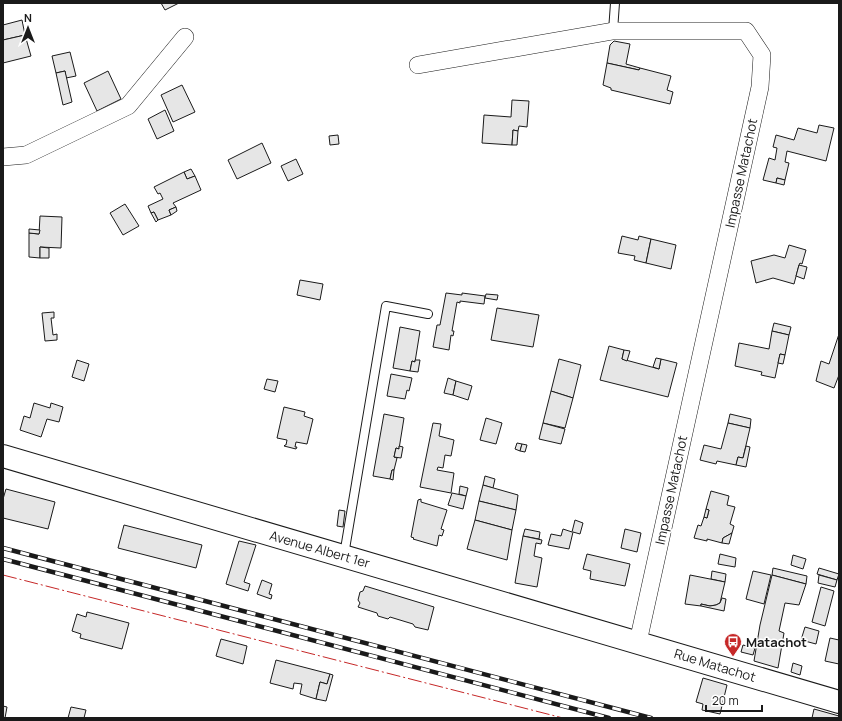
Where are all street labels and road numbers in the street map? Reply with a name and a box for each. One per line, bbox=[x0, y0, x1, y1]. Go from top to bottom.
street label: Impasse Matachot bbox=[721, 117, 761, 229]
street label: Impasse Matachot bbox=[651, 434, 691, 546]
street label: Avenue Albert 1er bbox=[268, 526, 373, 572]
street label: Rue Matachot bbox=[672, 644, 758, 686]

